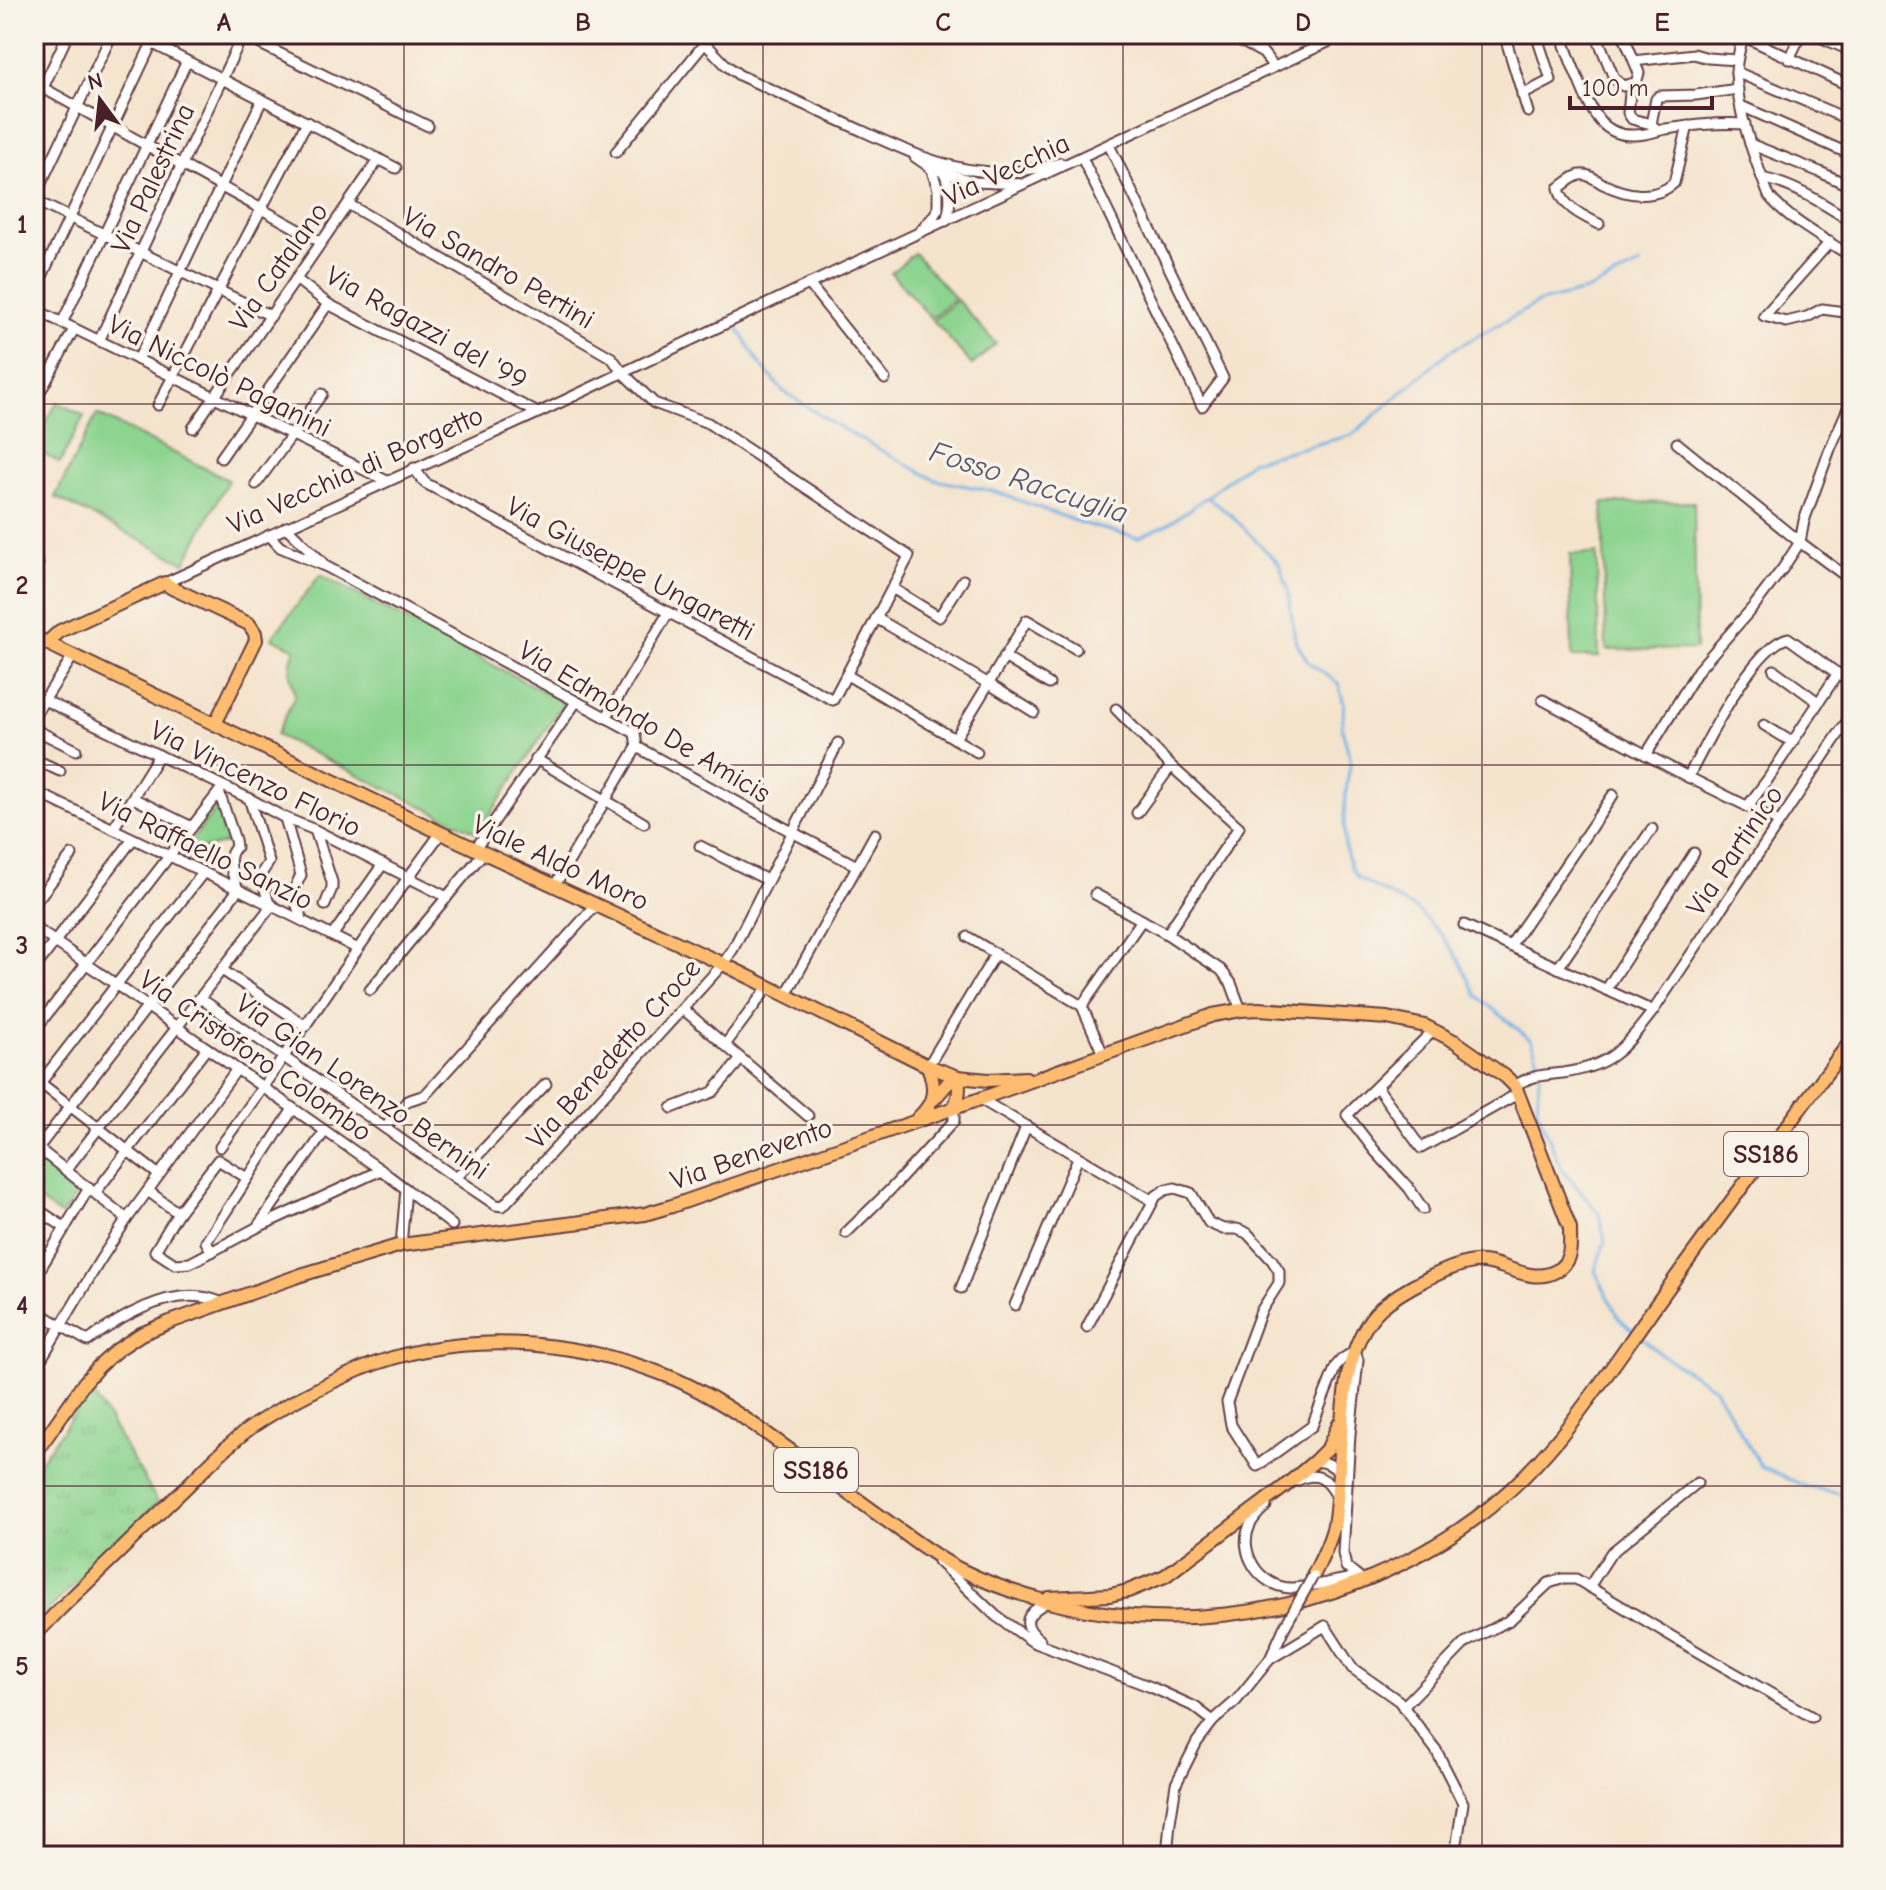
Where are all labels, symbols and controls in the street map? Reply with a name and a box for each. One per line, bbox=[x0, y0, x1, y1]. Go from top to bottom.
text: A bbox=[217, 8, 232, 38]
text: B bbox=[575, 8, 591, 38]
text: C bbox=[935, 8, 951, 38]
text: D bbox=[1295, 8, 1311, 38]
text: E bbox=[1654, 8, 1670, 38]
north arrow bbox=[60, 60, 140, 140]
scale bar bbox=[1570, 60, 1712, 110]
text: N bbox=[85, 67, 105, 96]
text: 100 m bbox=[1582, 74, 1649, 102]
street label: Via Palestrina bbox=[104, 99, 202, 258]
street label: Via Vecchia bbox=[938, 127, 1075, 213]
street label: Via Catalano bbox=[223, 196, 335, 337]
street label: Via Sandro Pertini bbox=[397, 200, 600, 336]
text: 1 bbox=[17, 210, 27, 240]
street label: Via Ragazzi del '99 bbox=[320, 259, 533, 396]
street label: Via Niccolò Paganini bbox=[103, 308, 336, 444]
street label: Via Vecchia di Borgetto bbox=[223, 399, 488, 541]
water label: Fosso Raccuglia bbox=[925, 434, 1132, 531]
street label: Via Giuseppe Ungaretti bbox=[501, 490, 760, 648]
text: 2 bbox=[16, 571, 28, 601]
street label: Via Edmondo De Amicis bbox=[513, 634, 776, 810]
street label: Via Vincenzo Florio bbox=[145, 714, 366, 844]
street label: Via Partinico bbox=[1680, 780, 1790, 922]
street label: Via Raffaello Sanzio bbox=[93, 785, 318, 917]
street label: Viale Aldo Moro bbox=[468, 808, 654, 918]
text: 3 bbox=[16, 931, 28, 961]
street label: Via Benedetto Croce bbox=[520, 952, 707, 1155]
street label: Via Cristoforo Colombo bbox=[133, 964, 378, 1148]
street label: Via Gian Lorenzo Bernini bbox=[230, 987, 495, 1186]
street label: Via Benevento bbox=[666, 1111, 836, 1197]
road number: SS186 bbox=[1724, 1132, 1808, 1176]
text: 4 bbox=[16, 1291, 28, 1321]
road number: SS186 bbox=[774, 1448, 858, 1492]
text: 5 bbox=[15, 1652, 29, 1682]

